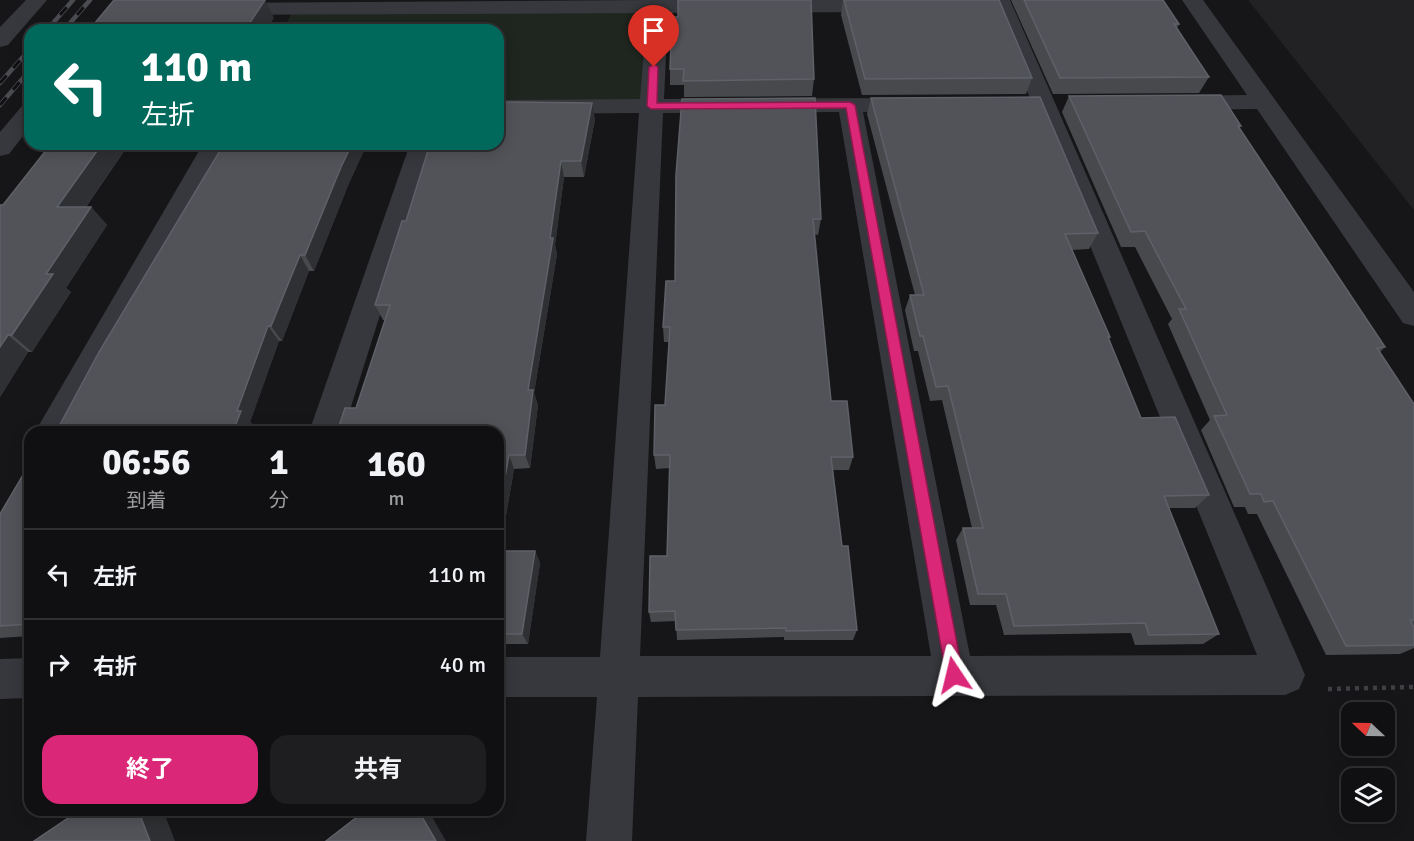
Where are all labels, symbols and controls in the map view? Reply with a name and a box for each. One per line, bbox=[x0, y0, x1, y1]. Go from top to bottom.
pin bbox=[628, 5, 679, 67]
icon: arrive bbox=[637, 14, 670, 47]
text: 110 m bbox=[141, 42, 252, 93]
icon: left bbox=[42, 48, 120, 126]
text: 左折 bbox=[141, 99, 195, 132]
text: 06:56 bbox=[102, 440, 191, 485]
text: 1 bbox=[269, 440, 289, 485]
text: 160 bbox=[367, 442, 426, 487]
text: m bbox=[389, 486, 404, 511]
text: 到着 bbox=[127, 488, 167, 513]
text: 分 bbox=[269, 488, 289, 513]
icon: left bbox=[42, 558, 75, 591]
text: 110 m bbox=[428, 561, 486, 588]
text: 左折 bbox=[93, 563, 137, 590]
position arrow bbox=[922, 643, 986, 707]
icon: right bbox=[42, 648, 75, 681]
text: 40 m bbox=[440, 651, 486, 678]
text: 右折 bbox=[93, 653, 137, 680]
north arrow bbox=[1341, 702, 1395, 756]
map controls bbox=[1341, 702, 1395, 822]
button: 終了 bbox=[42, 735, 258, 804]
button: 共有 bbox=[270, 735, 486, 804]
button: layers bbox=[1341, 768, 1395, 822]

